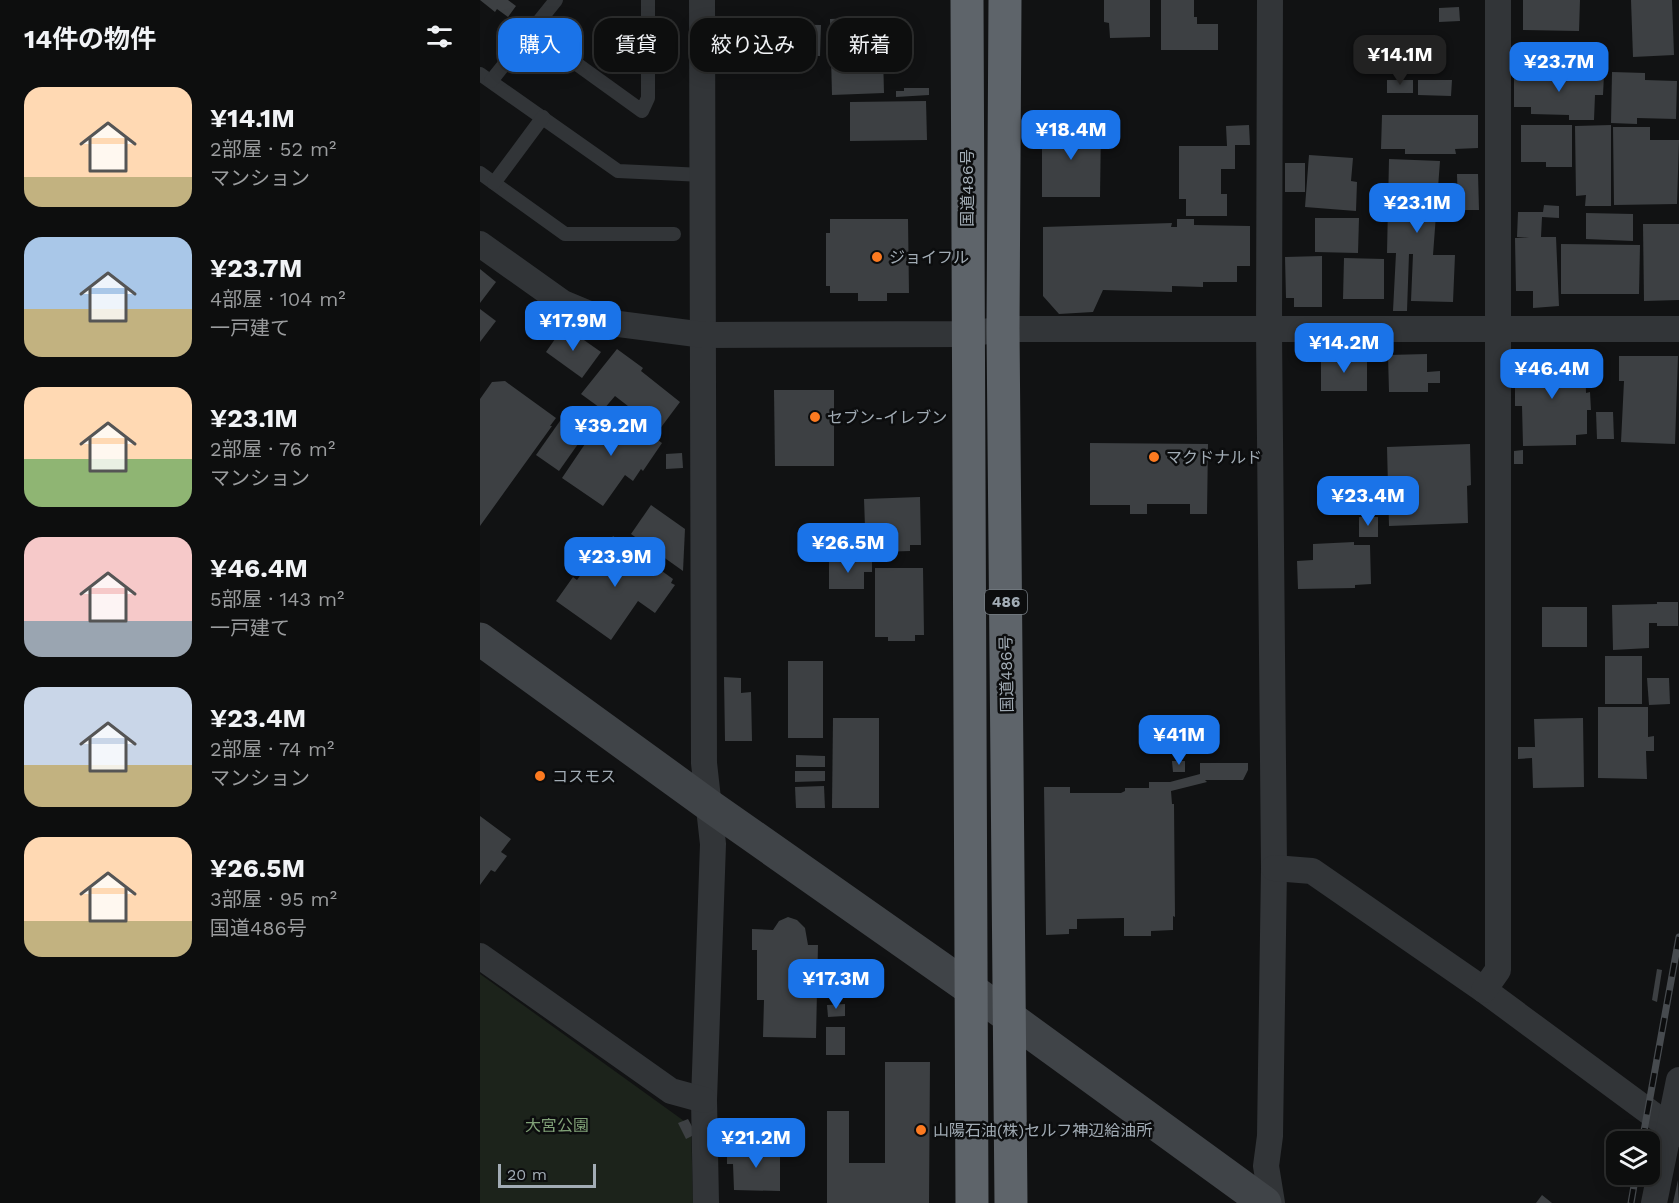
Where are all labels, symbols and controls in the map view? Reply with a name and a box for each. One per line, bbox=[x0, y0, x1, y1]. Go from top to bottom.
chip: 購入 bbox=[498, 18, 582, 72]
chip: 賃貸 bbox=[594, 18, 678, 72]
chip: 絞り込み bbox=[690, 18, 816, 72]
chip: 新着 bbox=[828, 18, 912, 72]
icon: filters bbox=[423, 20, 456, 53]
text: 14件の物件 bbox=[24, 24, 156, 54]
pin: ¥14.1M bbox=[1351, 35, 1449, 86]
text: ¥14.1M bbox=[1367, 42, 1433, 66]
pin: ¥23.7M bbox=[1510, 42, 1608, 93]
text: ¥23.7M bbox=[1523, 49, 1595, 73]
text: ¥14.1M bbox=[210, 103, 295, 133]
pin: ¥18.4M bbox=[1022, 110, 1120, 161]
icon: home bbox=[72, 111, 144, 183]
text: ¥18.4M bbox=[1035, 117, 1107, 141]
text: 2部屋 · 52 m² bbox=[210, 137, 336, 161]
street label: 国道486号 bbox=[958, 149, 977, 227]
text: マンション bbox=[210, 166, 310, 190]
pin: ¥23.1M bbox=[1368, 183, 1466, 234]
text: ¥23.1M bbox=[1383, 190, 1451, 214]
place label: ジョイフル bbox=[889, 248, 969, 267]
marker: ジョイフル bbox=[870, 250, 884, 264]
text: ¥23.7M bbox=[210, 253, 302, 283]
icon: home bbox=[72, 261, 144, 333]
text: 4部屋 · 104 m² bbox=[210, 287, 346, 311]
pin: ¥17.9M bbox=[524, 301, 622, 352]
text: ¥17.9M bbox=[539, 308, 607, 332]
text: 一戸建て bbox=[210, 316, 290, 340]
pin: ¥14.2M bbox=[1295, 323, 1393, 374]
text: ¥14.2M bbox=[1309, 330, 1379, 354]
pin: ¥46.4M bbox=[1503, 349, 1601, 400]
text: ¥46.4M bbox=[1514, 356, 1590, 380]
text: ¥23.1M bbox=[210, 403, 298, 433]
pin: ¥39.2M bbox=[562, 406, 660, 457]
place label: セブン-イレブン bbox=[827, 408, 947, 427]
marker: セブン-イレブン bbox=[808, 410, 822, 424]
icon: home bbox=[72, 411, 144, 483]
text: ¥39.2M bbox=[574, 413, 648, 437]
text: 2部屋 · 76 m² bbox=[210, 437, 335, 461]
place label: マクドナルド bbox=[1166, 448, 1262, 467]
marker: マクドナルド bbox=[1147, 450, 1161, 464]
text: マンション bbox=[210, 466, 310, 490]
pin: ¥23.4M bbox=[1319, 476, 1417, 527]
text: ¥23.4M bbox=[1331, 483, 1405, 507]
pin: ¥26.5M bbox=[799, 523, 897, 574]
text: ¥26.5M bbox=[811, 530, 885, 554]
pin: ¥23.9M bbox=[566, 537, 664, 588]
text: ¥23.9M bbox=[578, 544, 652, 568]
text: ¥46.4M bbox=[210, 553, 308, 583]
icon: home bbox=[72, 561, 144, 633]
text: 5部屋 · 143 m² bbox=[210, 587, 344, 611]
road number: 486 bbox=[985, 590, 1027, 614]
text: 一戸建て bbox=[210, 616, 290, 640]
street label: 国道486号 bbox=[996, 635, 1017, 713]
text: ¥23.4M bbox=[210, 703, 306, 733]
icon: home bbox=[72, 711, 144, 783]
pin: ¥41M bbox=[1143, 715, 1215, 766]
text: ¥41M bbox=[1153, 722, 1205, 746]
text: 2部屋 · 74 m² bbox=[210, 737, 334, 761]
text: マンション bbox=[210, 766, 310, 790]
place label: コスモス bbox=[552, 767, 616, 786]
marker: コスモス bbox=[533, 769, 547, 783]
text: ¥26.5M bbox=[210, 853, 305, 883]
icon: home bbox=[72, 861, 144, 933]
text: 3部屋 · 95 m² bbox=[210, 887, 337, 911]
text: 国道486号 bbox=[210, 916, 307, 940]
pin: ¥17.3M bbox=[787, 959, 885, 1010]
text: ¥17.3M bbox=[802, 966, 870, 990]
park label: 大宮公園 bbox=[525, 1116, 589, 1135]
pin: ¥21.2M bbox=[707, 1118, 805, 1169]
place label: 山陽石油(株)セルフ神辺給油所 bbox=[933, 1121, 1152, 1140]
marker: 山陽石油(株)セルフ神辺給油所 bbox=[914, 1123, 928, 1137]
text: ¥21.2M bbox=[721, 1125, 791, 1149]
map controls bbox=[1606, 1131, 1660, 1185]
button: layers bbox=[1606, 1131, 1660, 1185]
scale bar bbox=[498, 1161, 596, 1188]
text: 20 m bbox=[507, 1165, 547, 1184]

